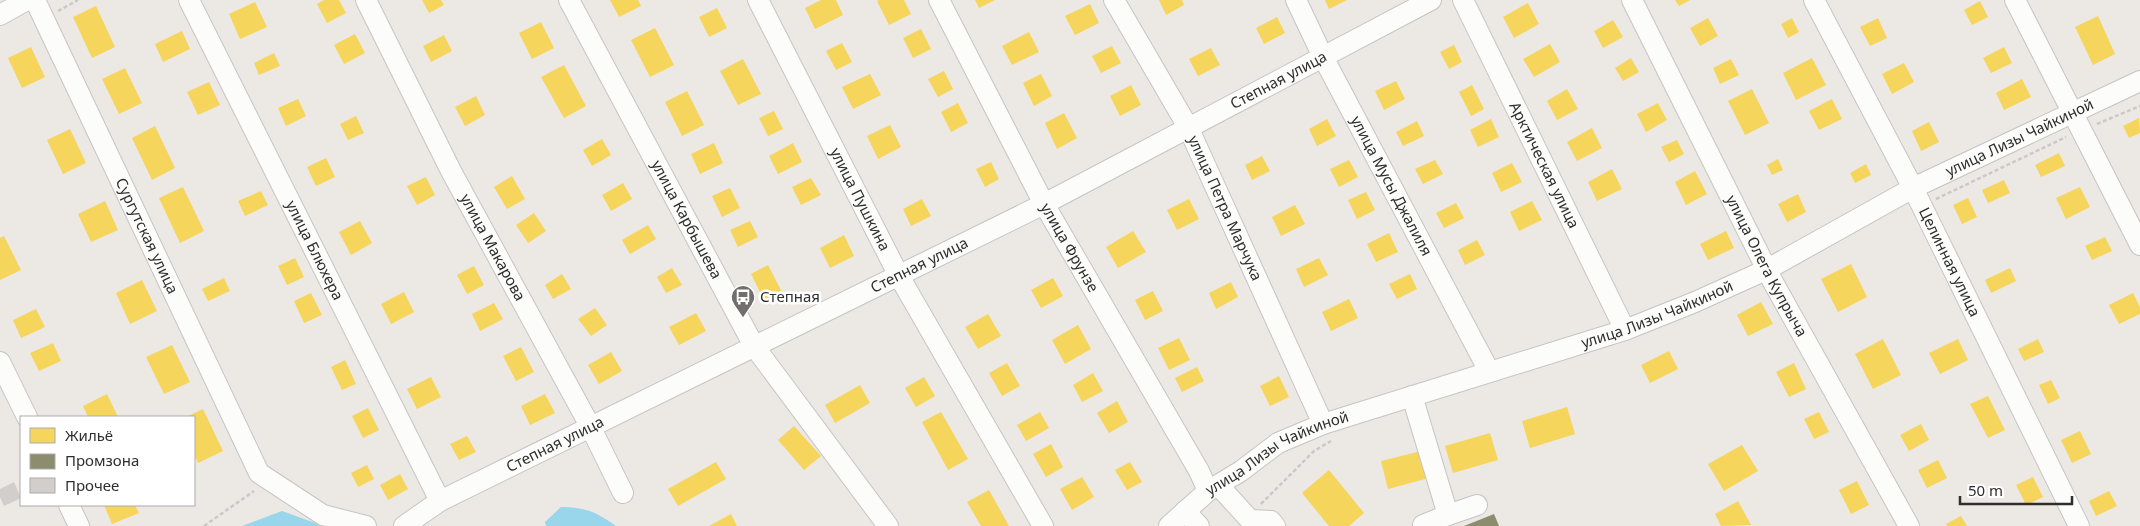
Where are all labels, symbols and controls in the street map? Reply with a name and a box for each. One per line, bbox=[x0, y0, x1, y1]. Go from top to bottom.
street label: Степная улица bbox=[1226, 46, 1330, 113]
street label: улица Лизы Чайкиной bbox=[1942, 93, 2096, 180]
street label: Арктическая улица bbox=[1505, 98, 1585, 231]
street label: улица Мусы Джалиля bbox=[1347, 112, 1437, 259]
street label: улица Петра Марчука bbox=[1184, 132, 1267, 283]
street label: улица Пушкина bbox=[826, 144, 895, 254]
street label: улица Карбышева bbox=[647, 156, 727, 282]
street label: Сургутская улица bbox=[112, 174, 184, 297]
street label: улица Макарова bbox=[456, 190, 531, 304]
street label: улица Олега Купрыча bbox=[1722, 191, 1812, 340]
street label: улица Блюхера bbox=[282, 197, 349, 303]
street label: улица Фрунзе bbox=[1037, 199, 1104, 295]
street label: Целинная улица bbox=[1915, 204, 1986, 320]
street label: Степная улица bbox=[867, 232, 971, 297]
street label: улица Лизы Чайкиной bbox=[1579, 275, 1736, 352]
bus stop icon: Степная bbox=[730, 284, 756, 318]
place label: Степная bbox=[760, 286, 820, 306]
street label: улица Лизы Чайкиной bbox=[1201, 406, 1351, 499]
street label: Степная улица bbox=[502, 411, 607, 476]
legend bbox=[20, 416, 195, 506]
text: Жильё bbox=[65, 425, 113, 445]
text: Промзона bbox=[65, 450, 139, 470]
scale bar bbox=[1960, 474, 2072, 506]
text: Прочее bbox=[65, 475, 119, 495]
text: 50 m bbox=[1968, 480, 2003, 500]

